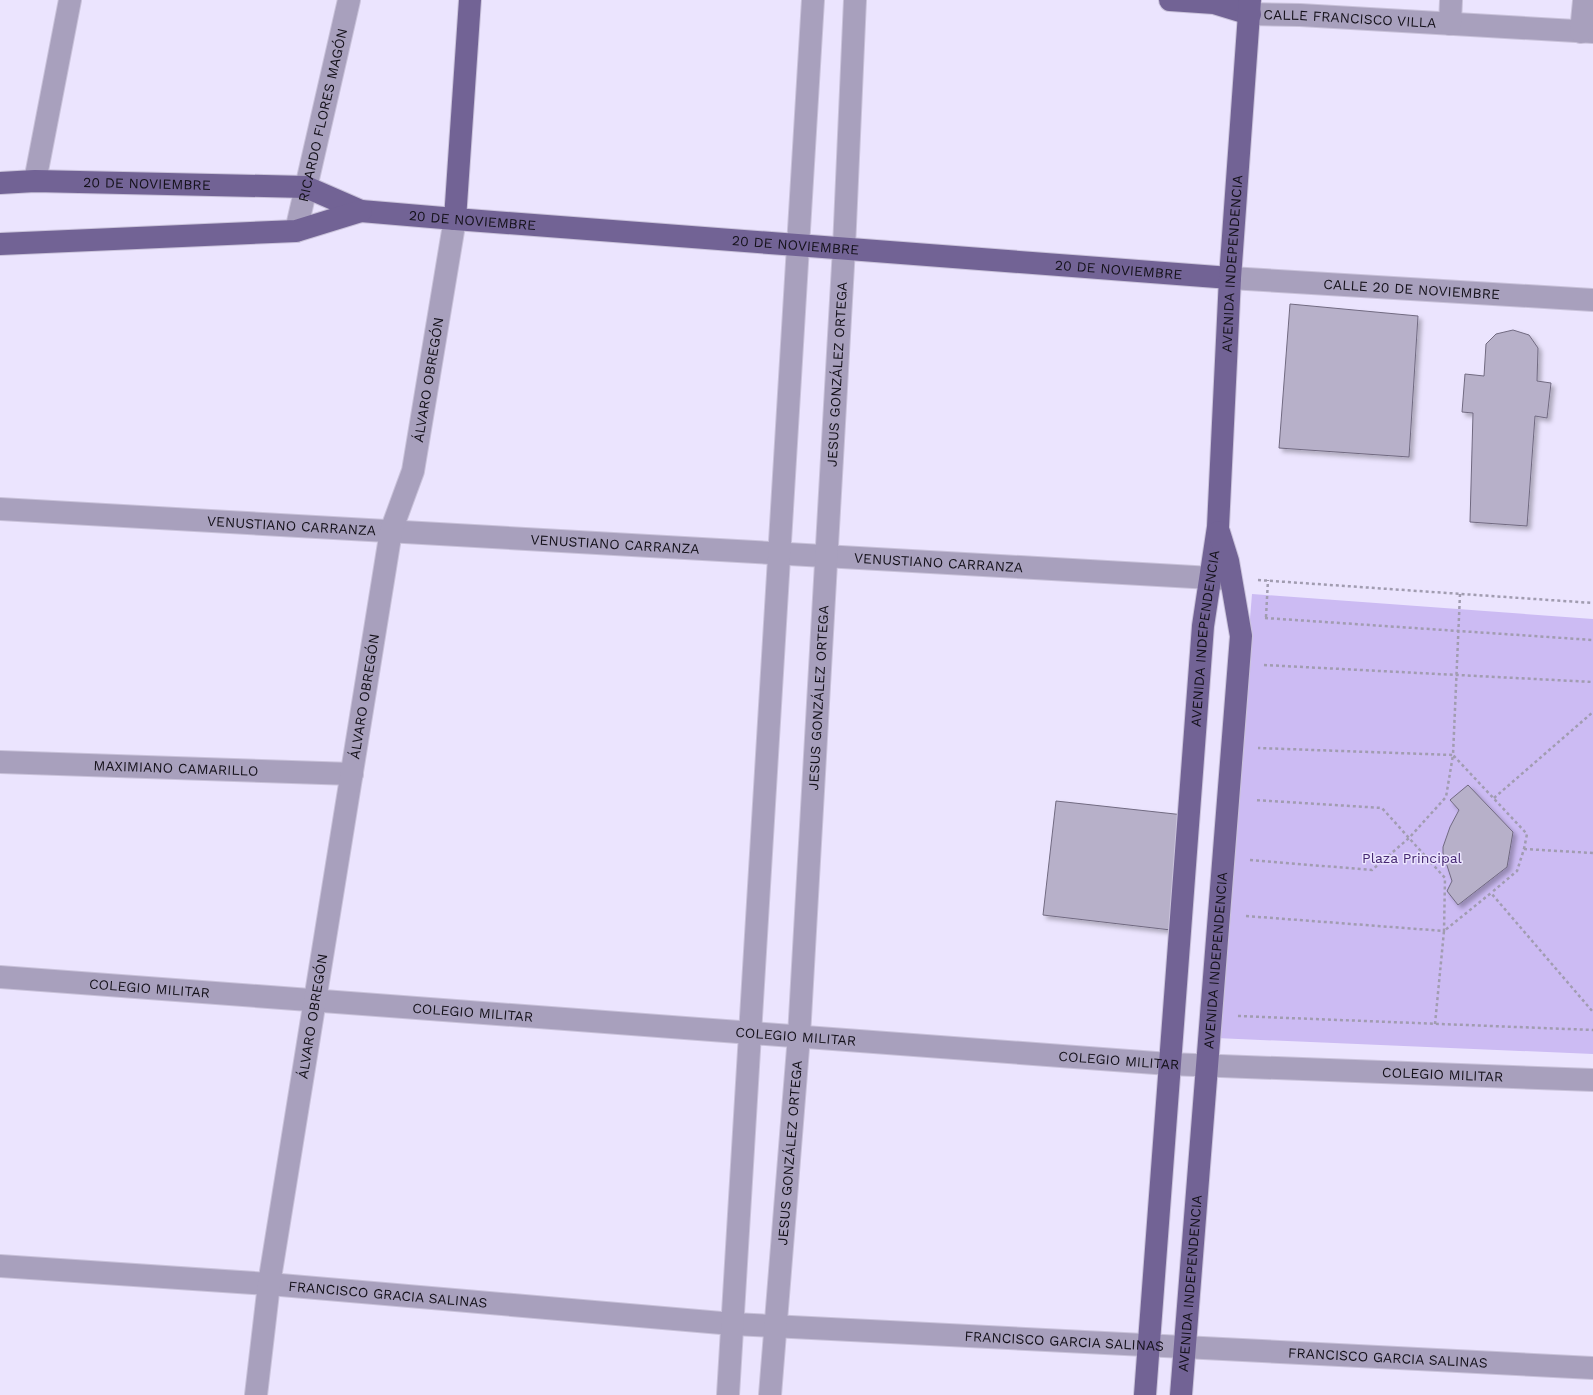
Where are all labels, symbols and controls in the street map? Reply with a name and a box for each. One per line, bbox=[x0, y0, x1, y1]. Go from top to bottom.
street label: CALLE FRANCISCO VILLA bbox=[1263, 6, 1437, 31]
street label: RICARDO FLORES MAGÓN bbox=[295, 27, 350, 204]
street label: 20 DE NOVIEMBRE bbox=[83, 174, 211, 193]
street label: AVENIDA INDEPENDENCIA bbox=[1218, 174, 1245, 353]
street label: 20 DE NOVIEMBRE bbox=[408, 207, 537, 233]
street label: 20 DE NOVIEMBRE bbox=[731, 232, 860, 258]
street label: 20 DE NOVIEMBRE bbox=[1054, 257, 1183, 282]
street label: CALLE 20 DE NOVIEMBRE bbox=[1323, 276, 1501, 302]
street label: JESUS GONZÁLEZ ORTEGA bbox=[824, 281, 850, 467]
street label: ÁLVARO OBREGÓN bbox=[410, 316, 447, 444]
street label: VENUSTIANO CARRANZA bbox=[207, 513, 376, 538]
street label: VENUSTIANO CARRANZA bbox=[530, 531, 700, 557]
street label: AVENIDA INDEPENDENCIA bbox=[1187, 549, 1222, 727]
street label: VENUSTIANO CARRANZA bbox=[854, 550, 1023, 575]
street label: JESUS GONZÁLEZ ORTEGA bbox=[805, 605, 832, 791]
street label: ÁLVARO OBREGÓN bbox=[346, 633, 382, 760]
street label: MAXIMIANO CAMARILLO bbox=[93, 757, 259, 779]
park label: Plaza Principal bbox=[1362, 850, 1463, 866]
street label: AVENIDA INDEPENDENCIA bbox=[1200, 871, 1230, 1050]
street label: ÁLVARO OBREGÓN bbox=[294, 952, 330, 1080]
street label: COLEGIO MILITAR bbox=[89, 976, 211, 1001]
street label: COLEGIO MILITAR bbox=[412, 1000, 534, 1025]
street label: COLEGIO MILITAR bbox=[735, 1024, 857, 1049]
street label: COLEGIO MILITAR bbox=[1058, 1048, 1180, 1072]
street label: JESUS GONZÁLEZ ORTEGA bbox=[774, 1060, 805, 1246]
street label: COLEGIO MILITAR bbox=[1382, 1064, 1503, 1085]
street label: AVENIDA INDEPENDENCIA bbox=[1175, 1194, 1205, 1373]
street label: FRANCISCO GRACIA SALINAS bbox=[288, 1278, 488, 1311]
street label: FRANCISCO GARCIA SALINAS bbox=[964, 1328, 1164, 1354]
street label: FRANCISCO GARCIA SALINAS bbox=[1288, 1344, 1488, 1371]

